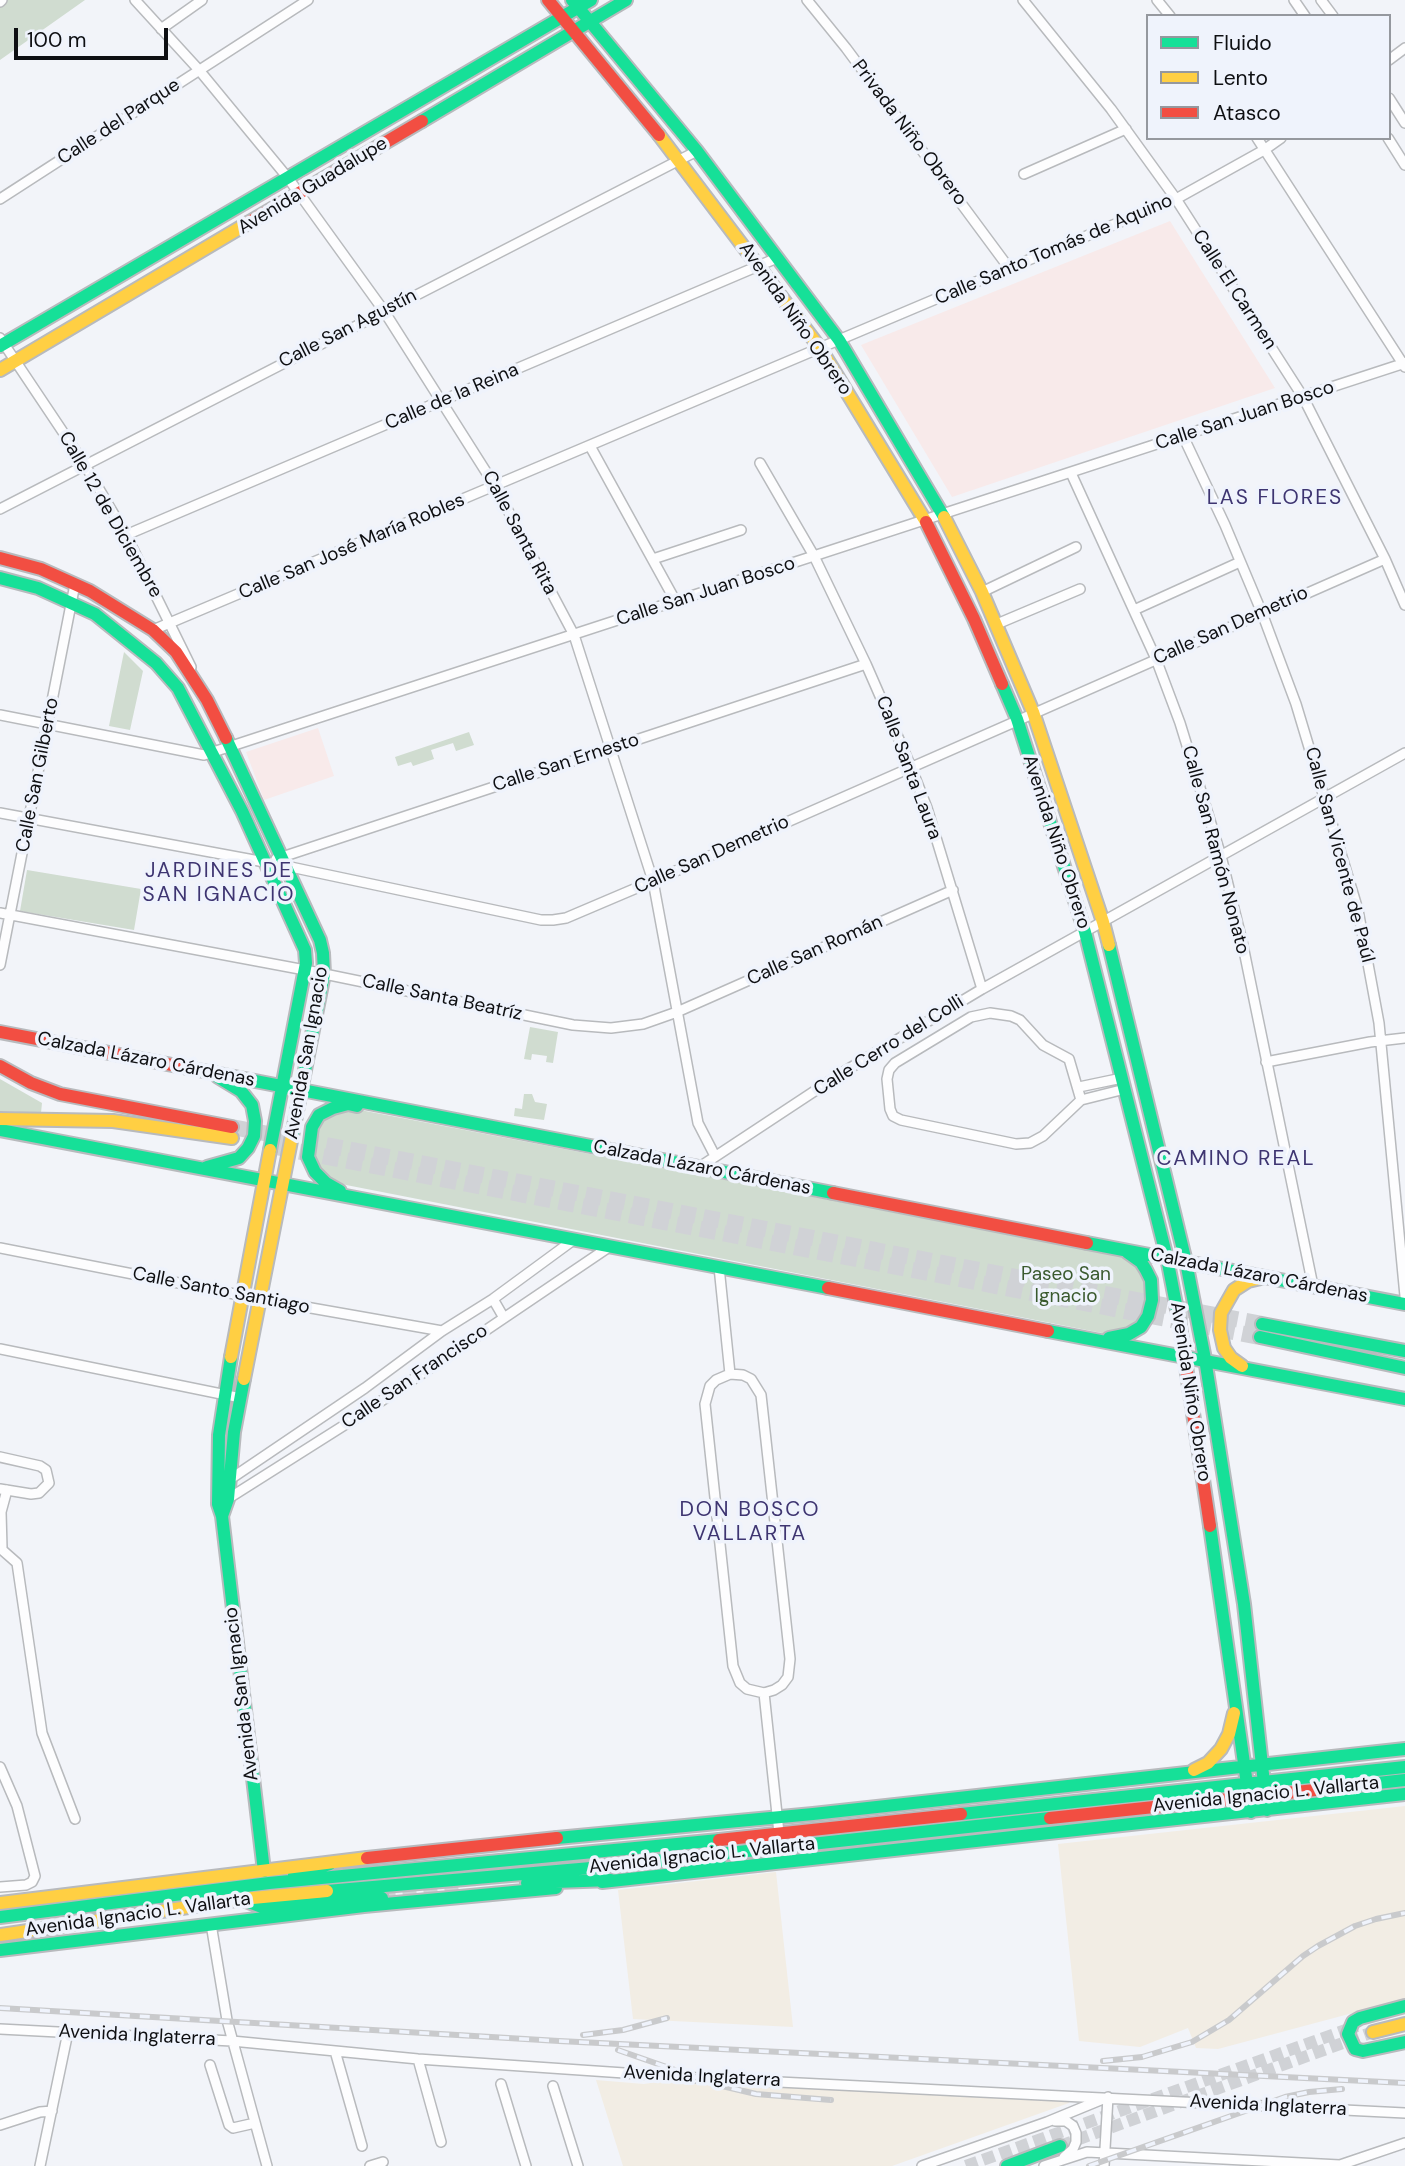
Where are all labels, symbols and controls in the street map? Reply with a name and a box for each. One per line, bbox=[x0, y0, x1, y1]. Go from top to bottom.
scale bar bbox=[18, 14, 172, 58]
legend bbox=[1146, 14, 1391, 140]
text: 100 m bbox=[27, 26, 87, 54]
text: Fluido bbox=[1213, 29, 1272, 57]
street label: Privada Niño Obrero bbox=[847, 56, 971, 210]
text: Lento bbox=[1213, 64, 1268, 92]
street label: Calle del Parque bbox=[53, 74, 185, 170]
text: Atasco bbox=[1213, 99, 1281, 127]
street label: Avenida Guadalupe bbox=[234, 132, 392, 240]
street label: Calle Santo Tomás de Aquino bbox=[932, 190, 1176, 310]
street label: Calle El Carmen bbox=[1187, 226, 1281, 354]
street label: Avenida Niño Obrero bbox=[734, 238, 856, 400]
street label: Calle San Agustín bbox=[275, 284, 421, 374]
street label: Calle de la Reina bbox=[382, 359, 522, 435]
street label: Calle San Juan Bosco bbox=[1153, 376, 1337, 456]
street label: Calle 12 de Diciembre bbox=[53, 428, 167, 602]
street label: Calle Santa Rita bbox=[477, 467, 561, 599]
district label: LAS FLORES bbox=[1208, 485, 1342, 511]
street label: Calle San José María Robles bbox=[236, 489, 468, 605]
street label: Calle San Juan Bosco bbox=[614, 552, 798, 632]
street label: Calle San Demetrio bbox=[1150, 582, 1312, 670]
street label: Calle Santa Laura bbox=[870, 693, 946, 843]
street label: Calle San Gilberto bbox=[12, 696, 64, 854]
street label: Calle San Ernesto bbox=[490, 729, 642, 797]
street label: Calle San Ramón Nonato bbox=[1176, 743, 1254, 957]
street label: Calle San Vicente de Paúl bbox=[1299, 745, 1379, 965]
street label: Avenida Niño Obrero bbox=[1017, 752, 1095, 932]
street label: Calle San Demetrio bbox=[631, 811, 793, 899]
district label: JARDINES DE SAN IGNACIO bbox=[144, 858, 294, 908]
street label: Calle San Román bbox=[744, 911, 886, 991]
street label: Avenida San Ignacio bbox=[281, 965, 333, 1141]
street label: Calle Santa Beatríz bbox=[360, 970, 524, 1026]
street label: Calle Cerro del Colli bbox=[810, 991, 968, 1101]
street label: Calzada Lázaro Cárdenas bbox=[35, 1028, 257, 1092]
street label: Calzada Lázaro Cárdenas bbox=[591, 1136, 813, 1200]
district label: CAMINO REAL bbox=[1158, 1146, 1314, 1172]
street label: Calzada Lázaro Cárdenas bbox=[1148, 1244, 1370, 1308]
street label: Calle Santo Santiago bbox=[130, 1263, 312, 1319]
park label: Paseo San Ignacio bbox=[1021, 1264, 1111, 1308]
street label: Avenida Niño Obrero bbox=[1165, 1301, 1215, 1483]
street label: Calle San Francisco bbox=[338, 1320, 492, 1434]
district label: DON BOSCO VALLARTA bbox=[681, 1497, 819, 1547]
street label: Avenida San Ignacio bbox=[220, 1606, 264, 1782]
street label: Avenida Ignacio L. Vallarta bbox=[1152, 1772, 1380, 1818]
street label: Avenida Ignacio L. Vallarta bbox=[588, 1833, 816, 1879]
street label: Avenida Ignacio L. Vallarta bbox=[24, 1888, 252, 1942]
street label: Avenida Inglaterra bbox=[58, 2020, 216, 2052]
street label: Avenida Inglaterra bbox=[623, 2061, 781, 2093]
street label: Avenida Inglaterra bbox=[1189, 2090, 1347, 2122]

